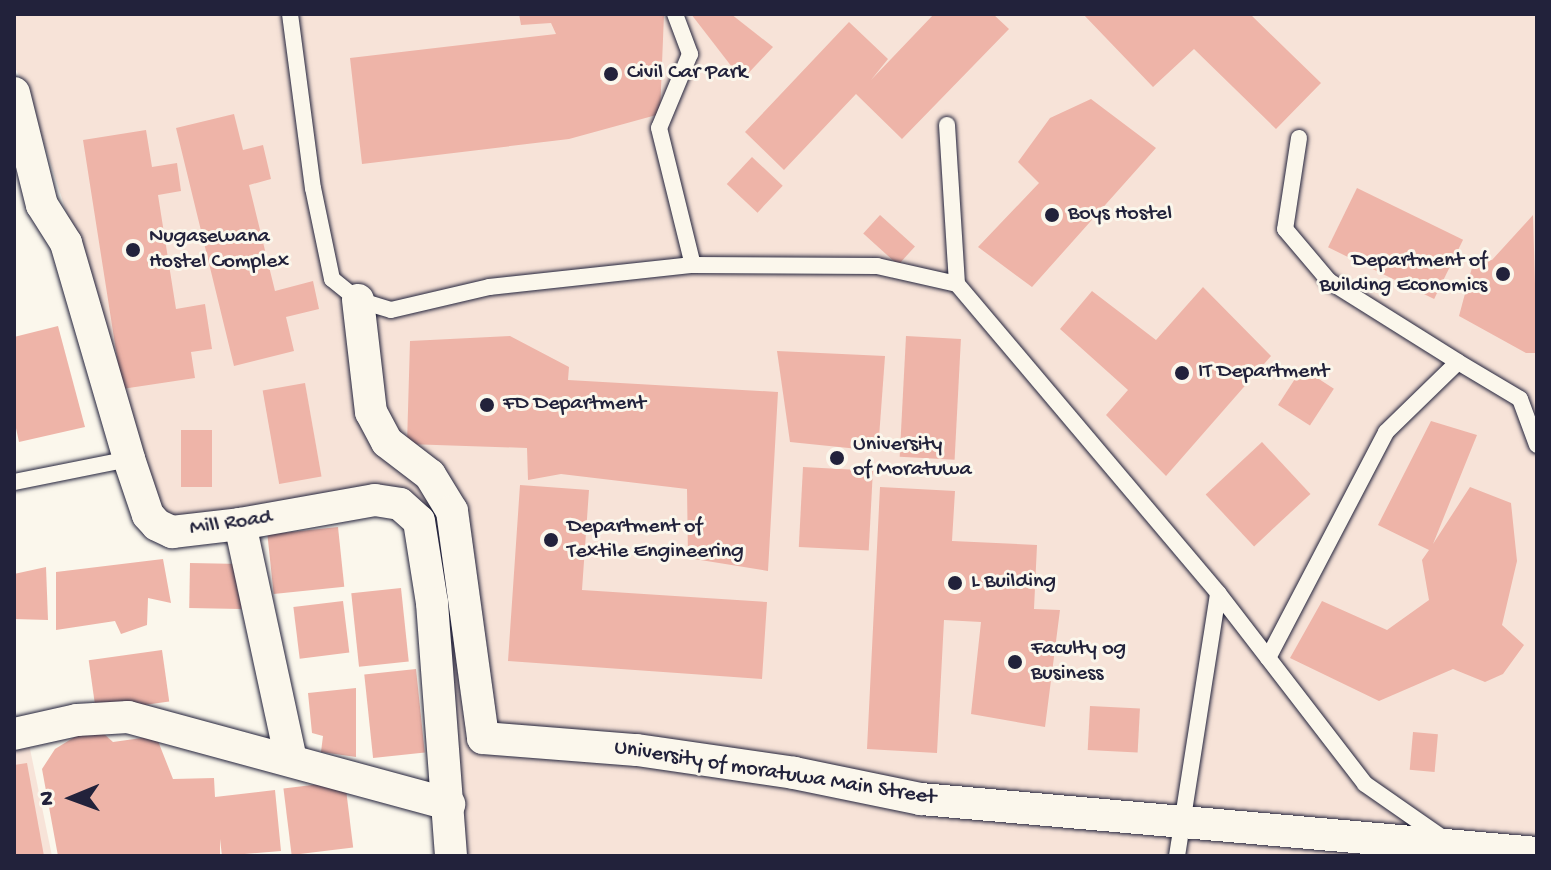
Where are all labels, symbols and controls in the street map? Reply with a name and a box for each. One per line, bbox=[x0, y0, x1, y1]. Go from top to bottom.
place label: Civil Car Park bbox=[627, 61, 747, 87]
marker: Civil Car Park bbox=[602, 65, 620, 83]
place label: Boys Hostel bbox=[1068, 202, 1172, 228]
marker: Boys Hostel bbox=[1043, 206, 1061, 224]
place label: Nugasewana Hostel Complex bbox=[149, 224, 289, 276]
marker: Nugasewana Hostel Complex bbox=[124, 241, 142, 259]
place label: Department of Building Economics bbox=[1320, 248, 1487, 300]
marker: Department of Building Economics bbox=[1494, 265, 1512, 283]
place label: IT Department bbox=[1198, 360, 1329, 386]
marker: IT Department bbox=[1173, 364, 1191, 382]
place label: FD Department bbox=[503, 392, 646, 418]
marker: FD Department bbox=[478, 396, 496, 414]
place label: University of Moratuwa bbox=[853, 432, 972, 484]
marker: University of Moratuwa bbox=[828, 449, 846, 467]
street label: Mill Road bbox=[188, 505, 274, 543]
place label: Department of Textile Engineering bbox=[567, 514, 744, 566]
marker: Department of Textile Engineering bbox=[542, 531, 560, 549]
place label: L Building bbox=[971, 570, 1056, 596]
marker: L Building bbox=[946, 574, 964, 592]
place label: Faculty og Business bbox=[1031, 636, 1126, 688]
marker: Faculty og Business bbox=[1006, 653, 1024, 671]
street label: University of moratuwa Main Street bbox=[612, 736, 938, 812]
north arrow bbox=[32, 758, 112, 838]
text: N bbox=[35, 791, 61, 806]

